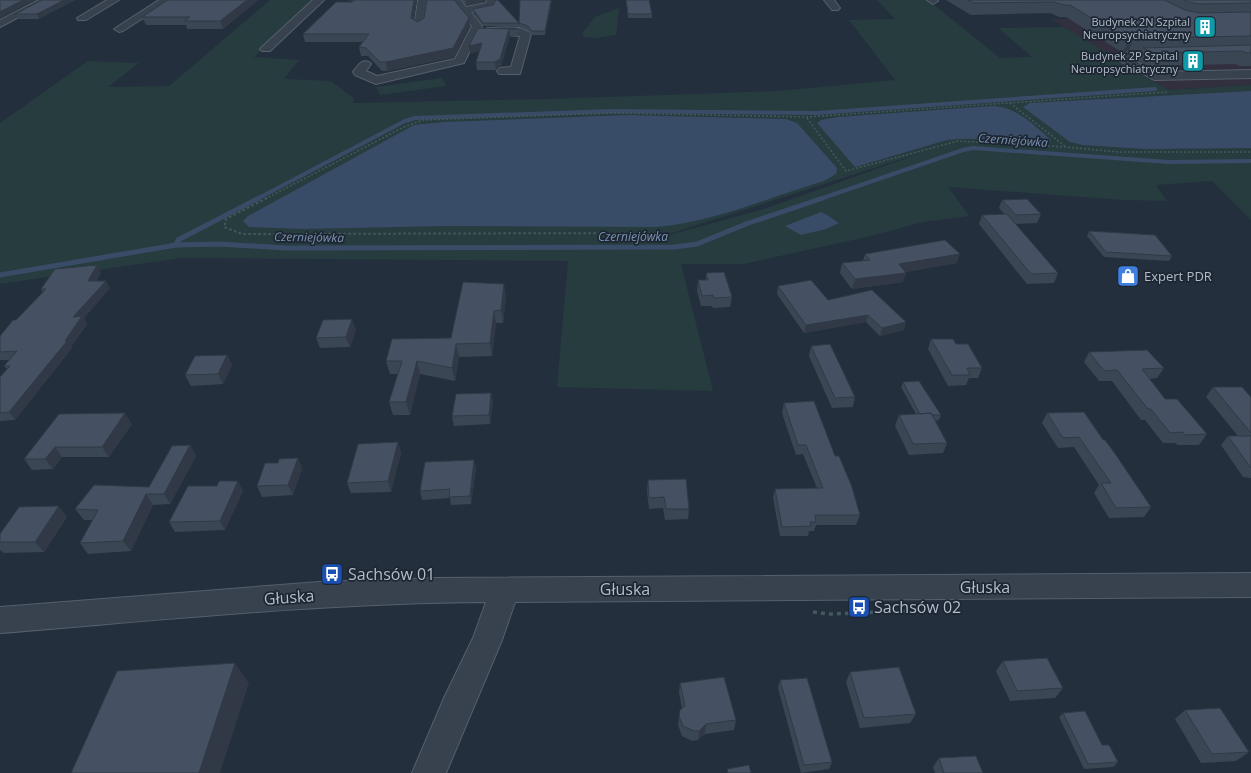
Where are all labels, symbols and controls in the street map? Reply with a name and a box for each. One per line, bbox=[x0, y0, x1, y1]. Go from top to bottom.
place label: Budynek 2N Szpital Neuropsychiatryczny bbox=[1083, 14, 1190, 42]
building icon: Budynek 2N Szpital Neuropsychiatryczny bbox=[1192, 14, 1218, 40]
place label: Budynek 2P Szpital Neuropsychiatryczny bbox=[1071, 48, 1178, 76]
building icon: Budynek 2P Szpital Neuropsychiatryczny bbox=[1180, 48, 1206, 74]
water label: Czerniejówka bbox=[977, 129, 1049, 151]
water label: Czerniejówka bbox=[274, 228, 344, 246]
water label: Czerniejówka bbox=[598, 228, 668, 245]
shop icon: Expert PDR bbox=[1115, 263, 1141, 289]
place label: Expert PDR bbox=[1144, 267, 1212, 285]
bus stop icon: Sachsów 01 bbox=[319, 561, 345, 587]
place label: Sachsów 01 bbox=[348, 563, 435, 585]
street label: Głuska bbox=[960, 576, 1010, 598]
street label: Głuska bbox=[600, 578, 650, 600]
street label: Głuska bbox=[263, 584, 315, 610]
bus stop icon: Sachsów 02 bbox=[846, 594, 872, 620]
place label: Sachsów 02 bbox=[874, 596, 961, 618]

